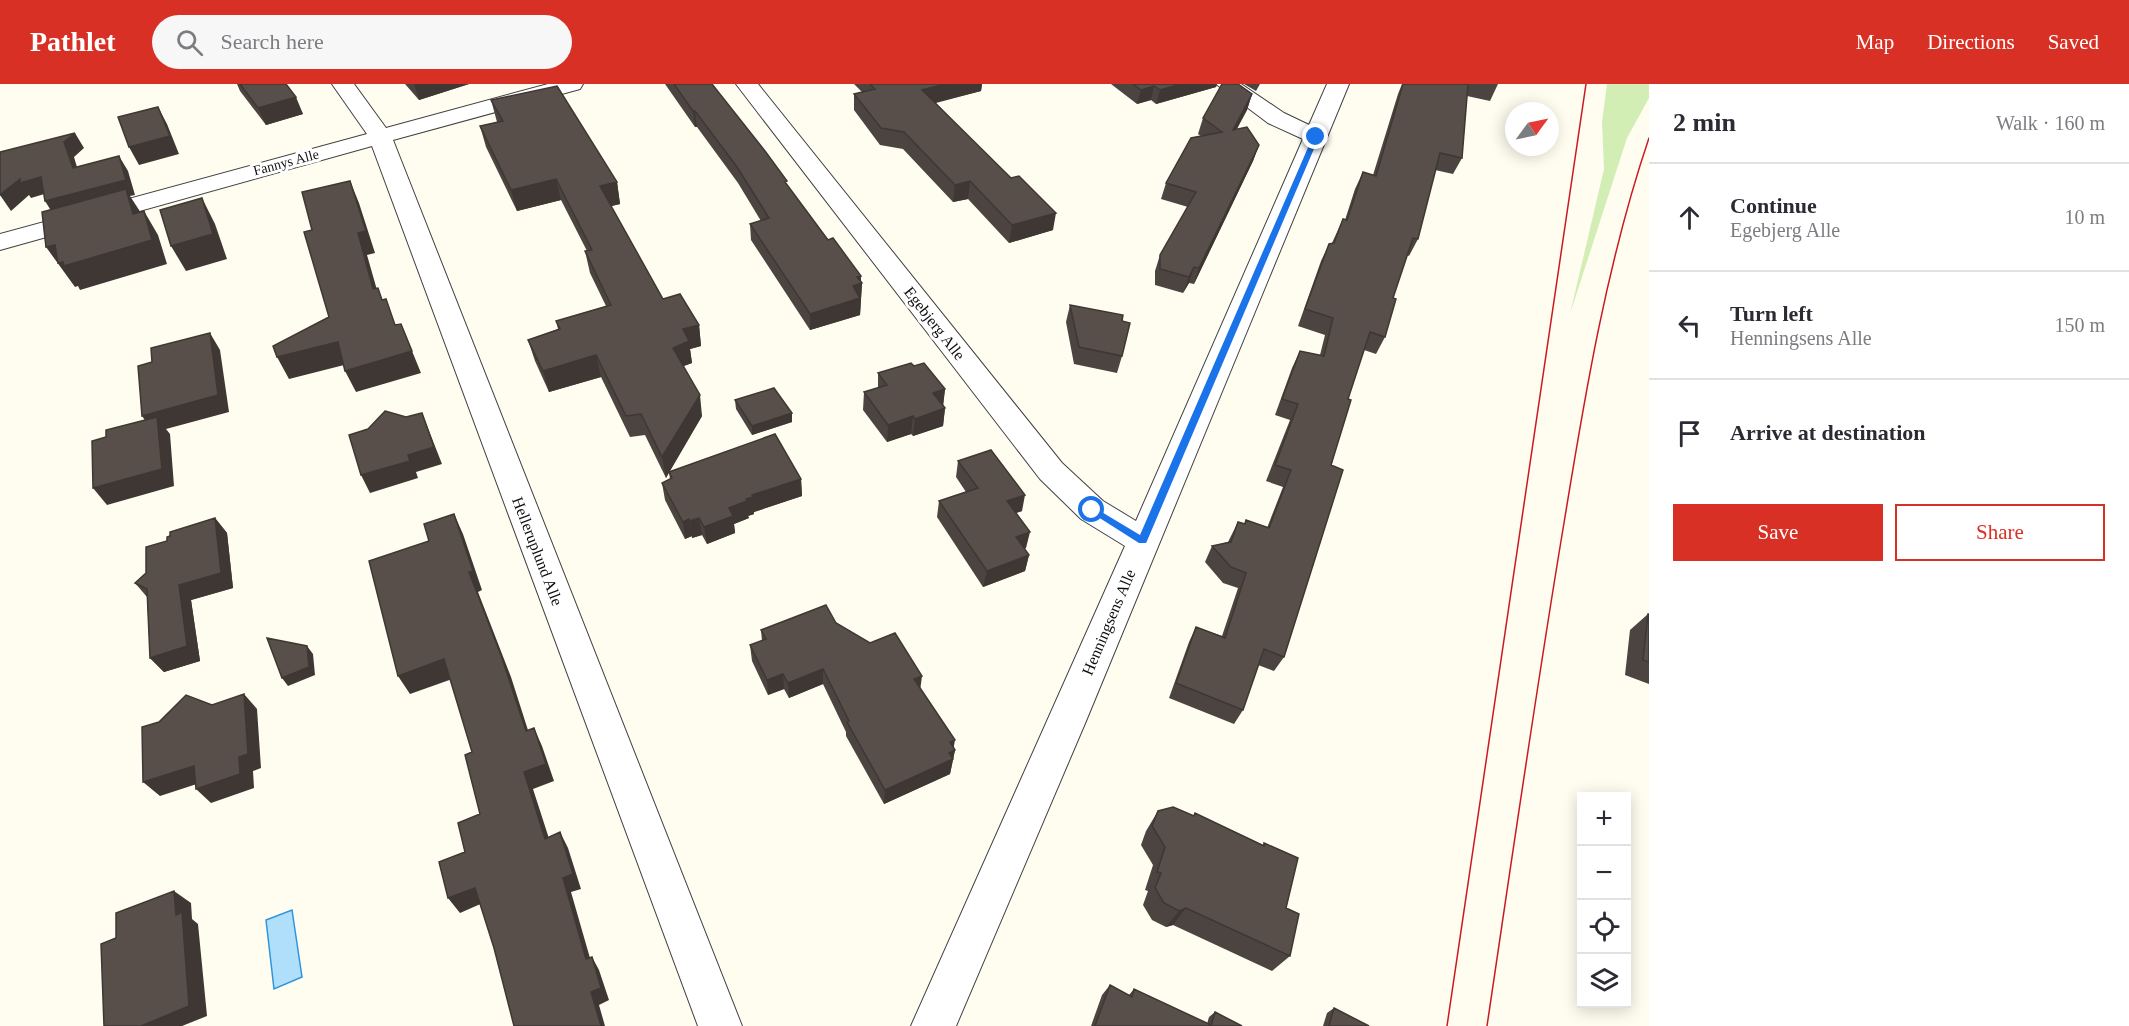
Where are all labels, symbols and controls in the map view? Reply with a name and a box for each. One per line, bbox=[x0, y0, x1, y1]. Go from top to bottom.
search box bbox=[152, 15, 572, 69]
text: Pathlet bbox=[30, 26, 116, 57]
icon: search bbox=[173, 26, 206, 59]
text: Search here bbox=[221, 29, 324, 54]
text: Map bbox=[1856, 30, 1894, 54]
text: Directions bbox=[1927, 30, 2015, 54]
text: Saved bbox=[2048, 30, 2099, 54]
north arrow bbox=[1505, 102, 1559, 156]
text: 2 min bbox=[1673, 108, 1736, 137]
text: Walk · 160 m bbox=[1996, 112, 2105, 134]
route end bbox=[1302, 123, 1328, 149]
street label: Fannys Alle bbox=[252, 147, 321, 178]
text: Continue bbox=[1730, 193, 1817, 218]
icon: ahead bbox=[1673, 201, 1706, 234]
text: 10 m bbox=[2064, 206, 2105, 228]
text: Egebjerg Alle bbox=[1730, 219, 1840, 241]
street label: Egebjerg Alle bbox=[900, 283, 968, 364]
text: Turn left bbox=[1730, 301, 1813, 326]
icon: left bbox=[1673, 309, 1706, 342]
text: 150 m bbox=[2054, 314, 2105, 336]
text: Henningsens Alle bbox=[1730, 327, 1872, 349]
icon: arrive bbox=[1673, 417, 1706, 450]
text: Arrive at destination bbox=[1730, 420, 1926, 445]
street label: Helleruplund Alle bbox=[508, 494, 566, 608]
route start bbox=[1078, 496, 1104, 522]
button: Save bbox=[1673, 504, 1883, 561]
button: Share bbox=[1895, 504, 2105, 561]
street label: Henningsens Alle bbox=[1078, 567, 1139, 678]
map controls bbox=[1577, 792, 1631, 1008]
button: + bbox=[1577, 792, 1631, 846]
button: − bbox=[1577, 846, 1631, 900]
button: locate bbox=[1577, 900, 1631, 954]
button: layers bbox=[1577, 954, 1631, 1008]

